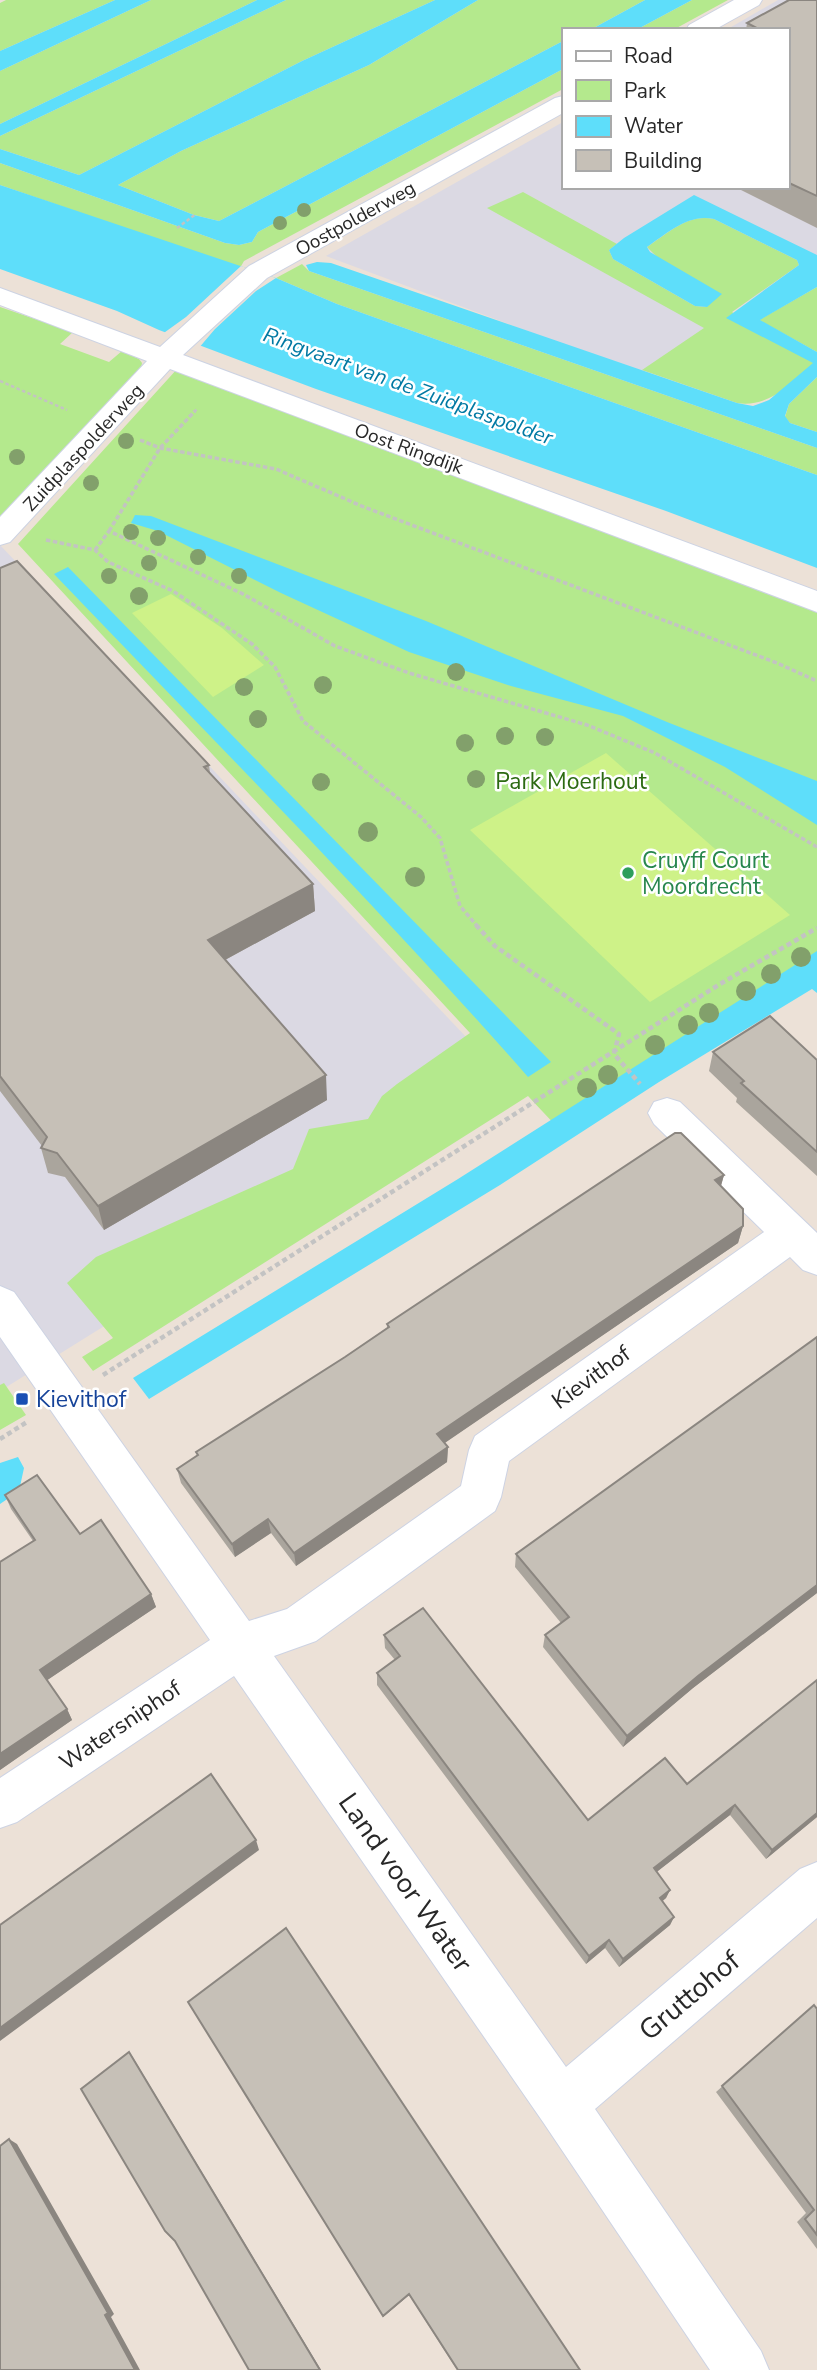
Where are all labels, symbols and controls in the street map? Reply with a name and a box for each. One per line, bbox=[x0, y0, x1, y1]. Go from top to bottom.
legend bbox=[562, 28, 789, 189]
text: Road bbox=[624, 42, 673, 70]
text: Park bbox=[624, 77, 666, 105]
text: Water bbox=[624, 112, 683, 140]
text: Building bbox=[624, 147, 702, 175]
street label: Oostpolderweg bbox=[291, 175, 420, 263]
water label: Ringvaart van de Zuidplaspolder bbox=[259, 320, 557, 452]
street label: Zuidplaspolderweg bbox=[18, 378, 150, 517]
street label: Oost Ringdijk bbox=[351, 417, 467, 481]
park label: Park Moerhout bbox=[495, 766, 648, 797]
place label: Cruyff Court Moordrecht bbox=[642, 845, 770, 902]
marker: Cruyff Court Moordrecht bbox=[620, 865, 636, 881]
street label: Kievithof bbox=[546, 1338, 637, 1417]
place label: Kievithof bbox=[36, 1384, 127, 1415]
marker: Kievithof bbox=[14, 1391, 30, 1407]
street label: Watersniphof bbox=[53, 1673, 188, 1778]
street label: Land voor Water bbox=[329, 1785, 481, 1980]
street label: Gruttohof bbox=[631, 1942, 749, 2049]

